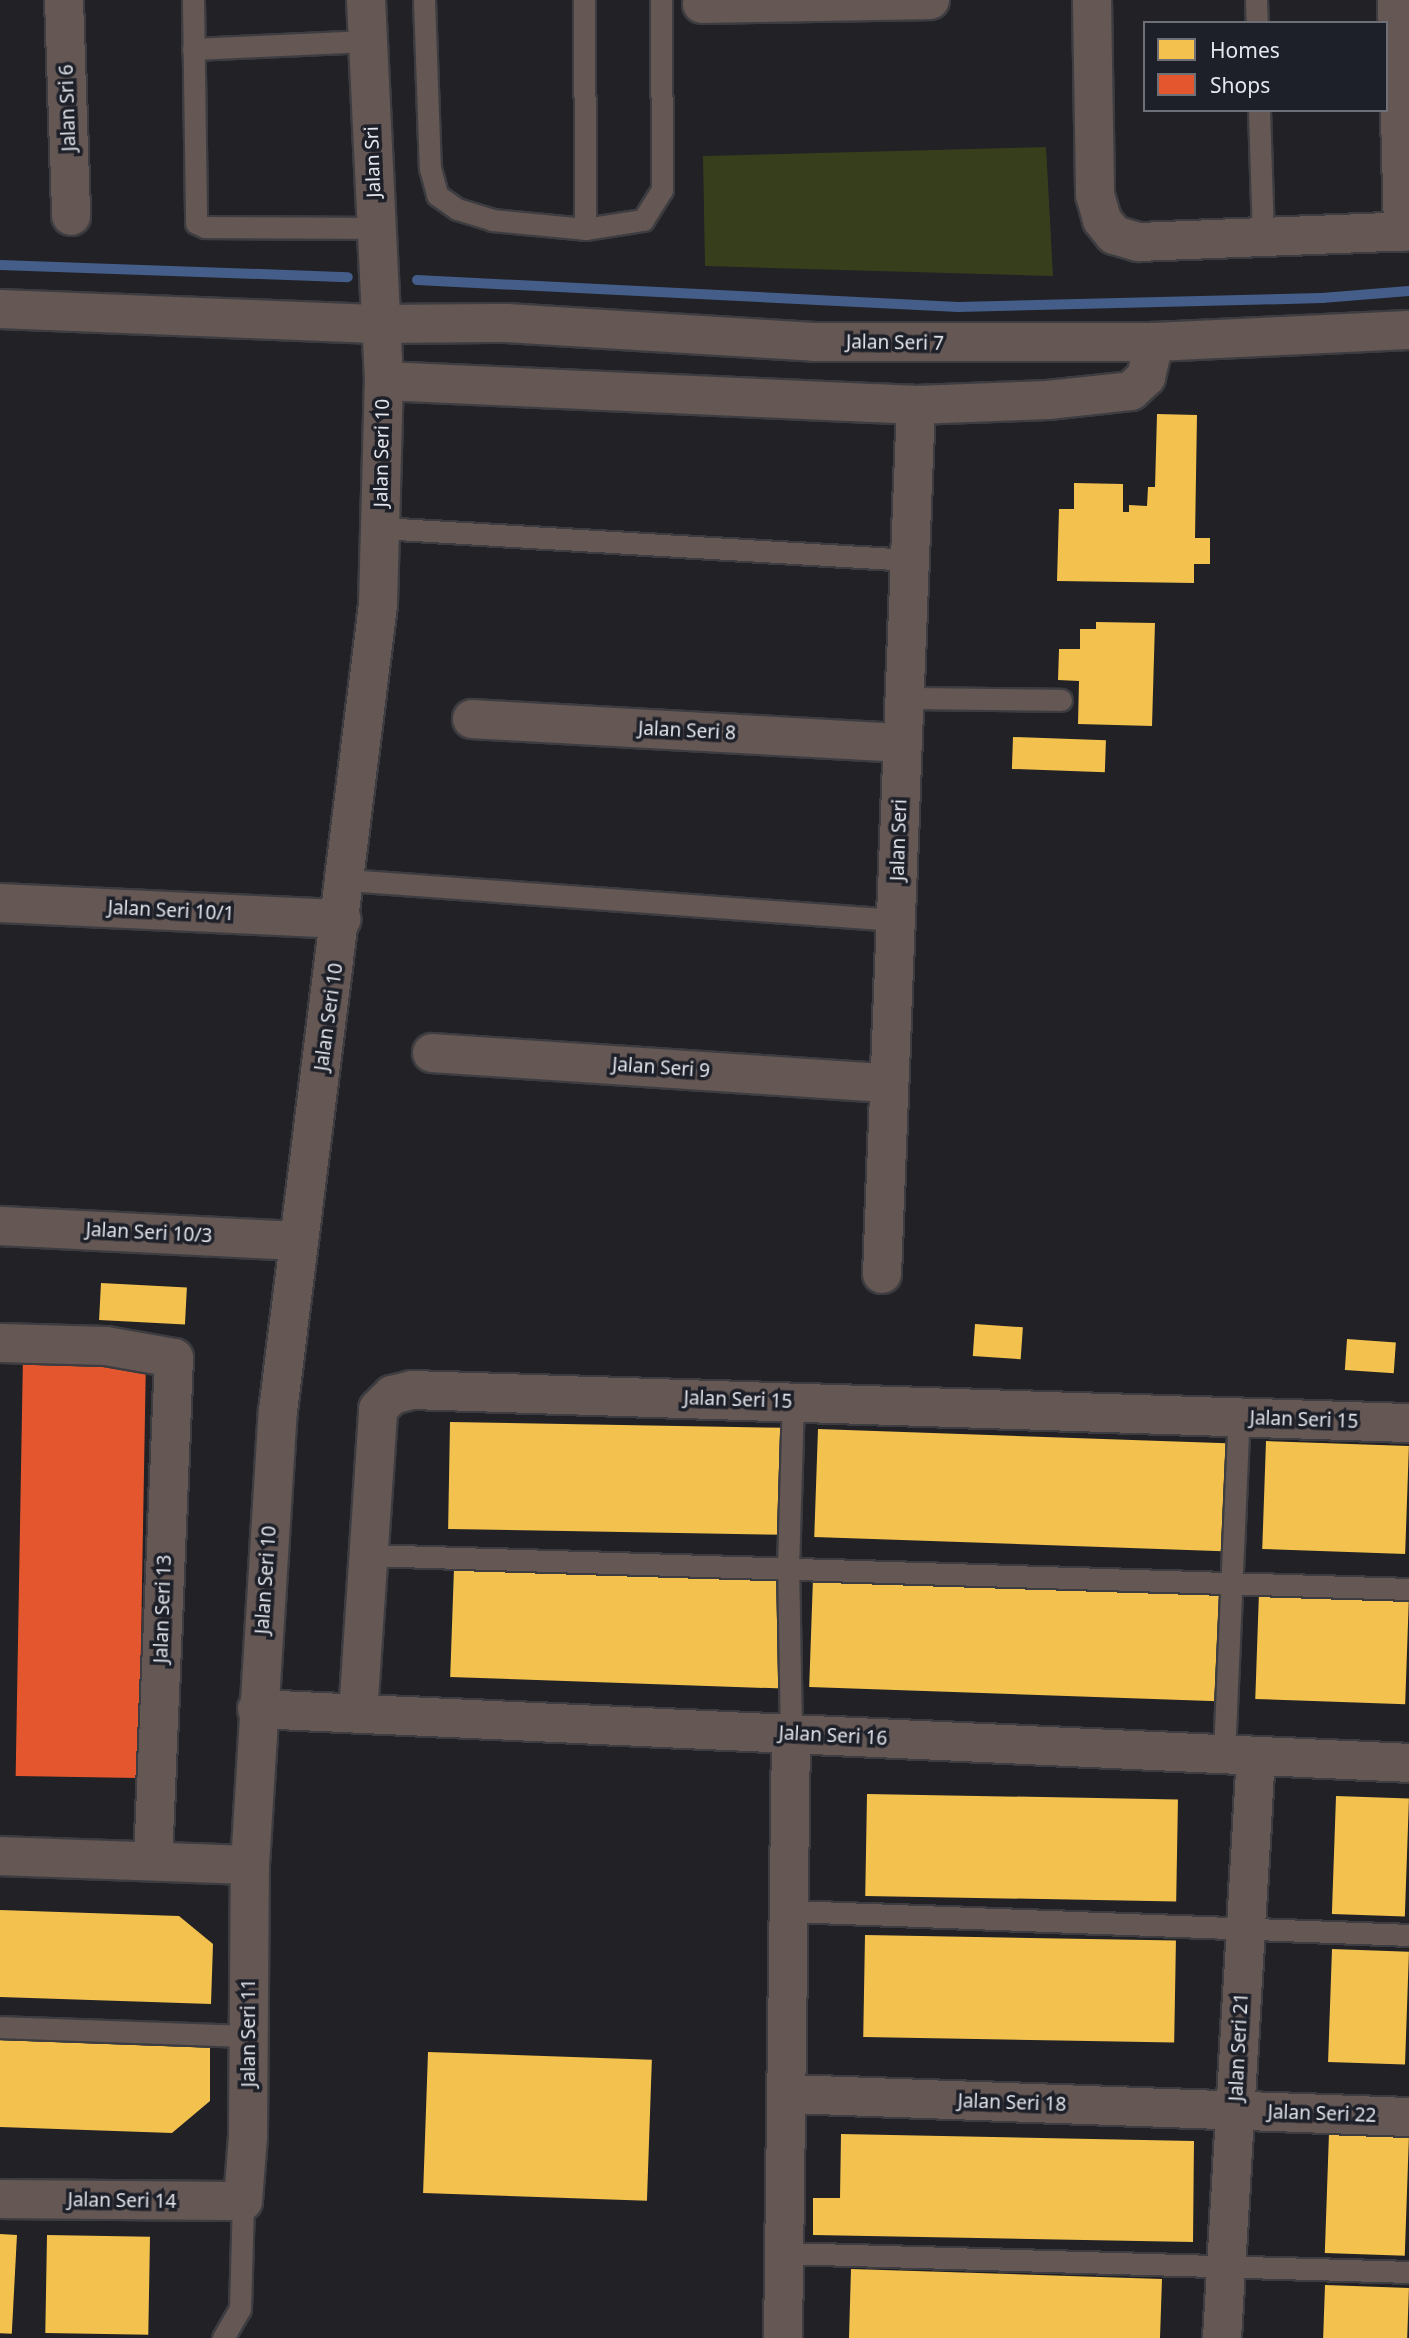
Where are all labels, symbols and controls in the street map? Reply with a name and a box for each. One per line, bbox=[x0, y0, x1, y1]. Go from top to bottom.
legend bbox=[1143, 21, 1388, 112]
text: Homes bbox=[1210, 36, 1280, 64]
street label: Jalan Sri 6 bbox=[55, 64, 81, 152]
text: Shops bbox=[1210, 71, 1270, 99]
street label: Jalan Sri bbox=[360, 126, 386, 198]
street label: Jalan Seri 7 bbox=[846, 331, 944, 355]
street label: Jalan Seri 10 bbox=[370, 398, 394, 508]
street label: Jalan Seri 8 bbox=[638, 717, 736, 745]
street label: Jalan Seri bbox=[886, 799, 912, 881]
street label: Jalan Seri 10/1 bbox=[107, 896, 235, 926]
street label: Jalan Seri 10 bbox=[310, 962, 348, 1072]
street label: Jalan Seri 9 bbox=[611, 1053, 711, 1083]
street label: Jalan Seri 10/3 bbox=[85, 1218, 213, 1248]
street label: Jalan Seri 15 bbox=[683, 1387, 793, 1413]
street label: Jalan Seri 15 bbox=[1249, 1407, 1359, 1433]
street label: Jalan Seri 10 bbox=[251, 1525, 281, 1635]
street label: Jalan Seri 13 bbox=[150, 1554, 176, 1664]
street label: Jalan Seri 16 bbox=[778, 1722, 888, 1750]
street label: Jalan Seri 11 bbox=[238, 1979, 260, 2087]
street label: Jalan Seri 21 bbox=[1225, 1992, 1253, 2102]
street label: Jalan Seri 18 bbox=[957, 2090, 1067, 2116]
street label: Jalan Seri 22 bbox=[1267, 2101, 1377, 2127]
street label: Jalan Seri 14 bbox=[67, 2189, 177, 2213]

